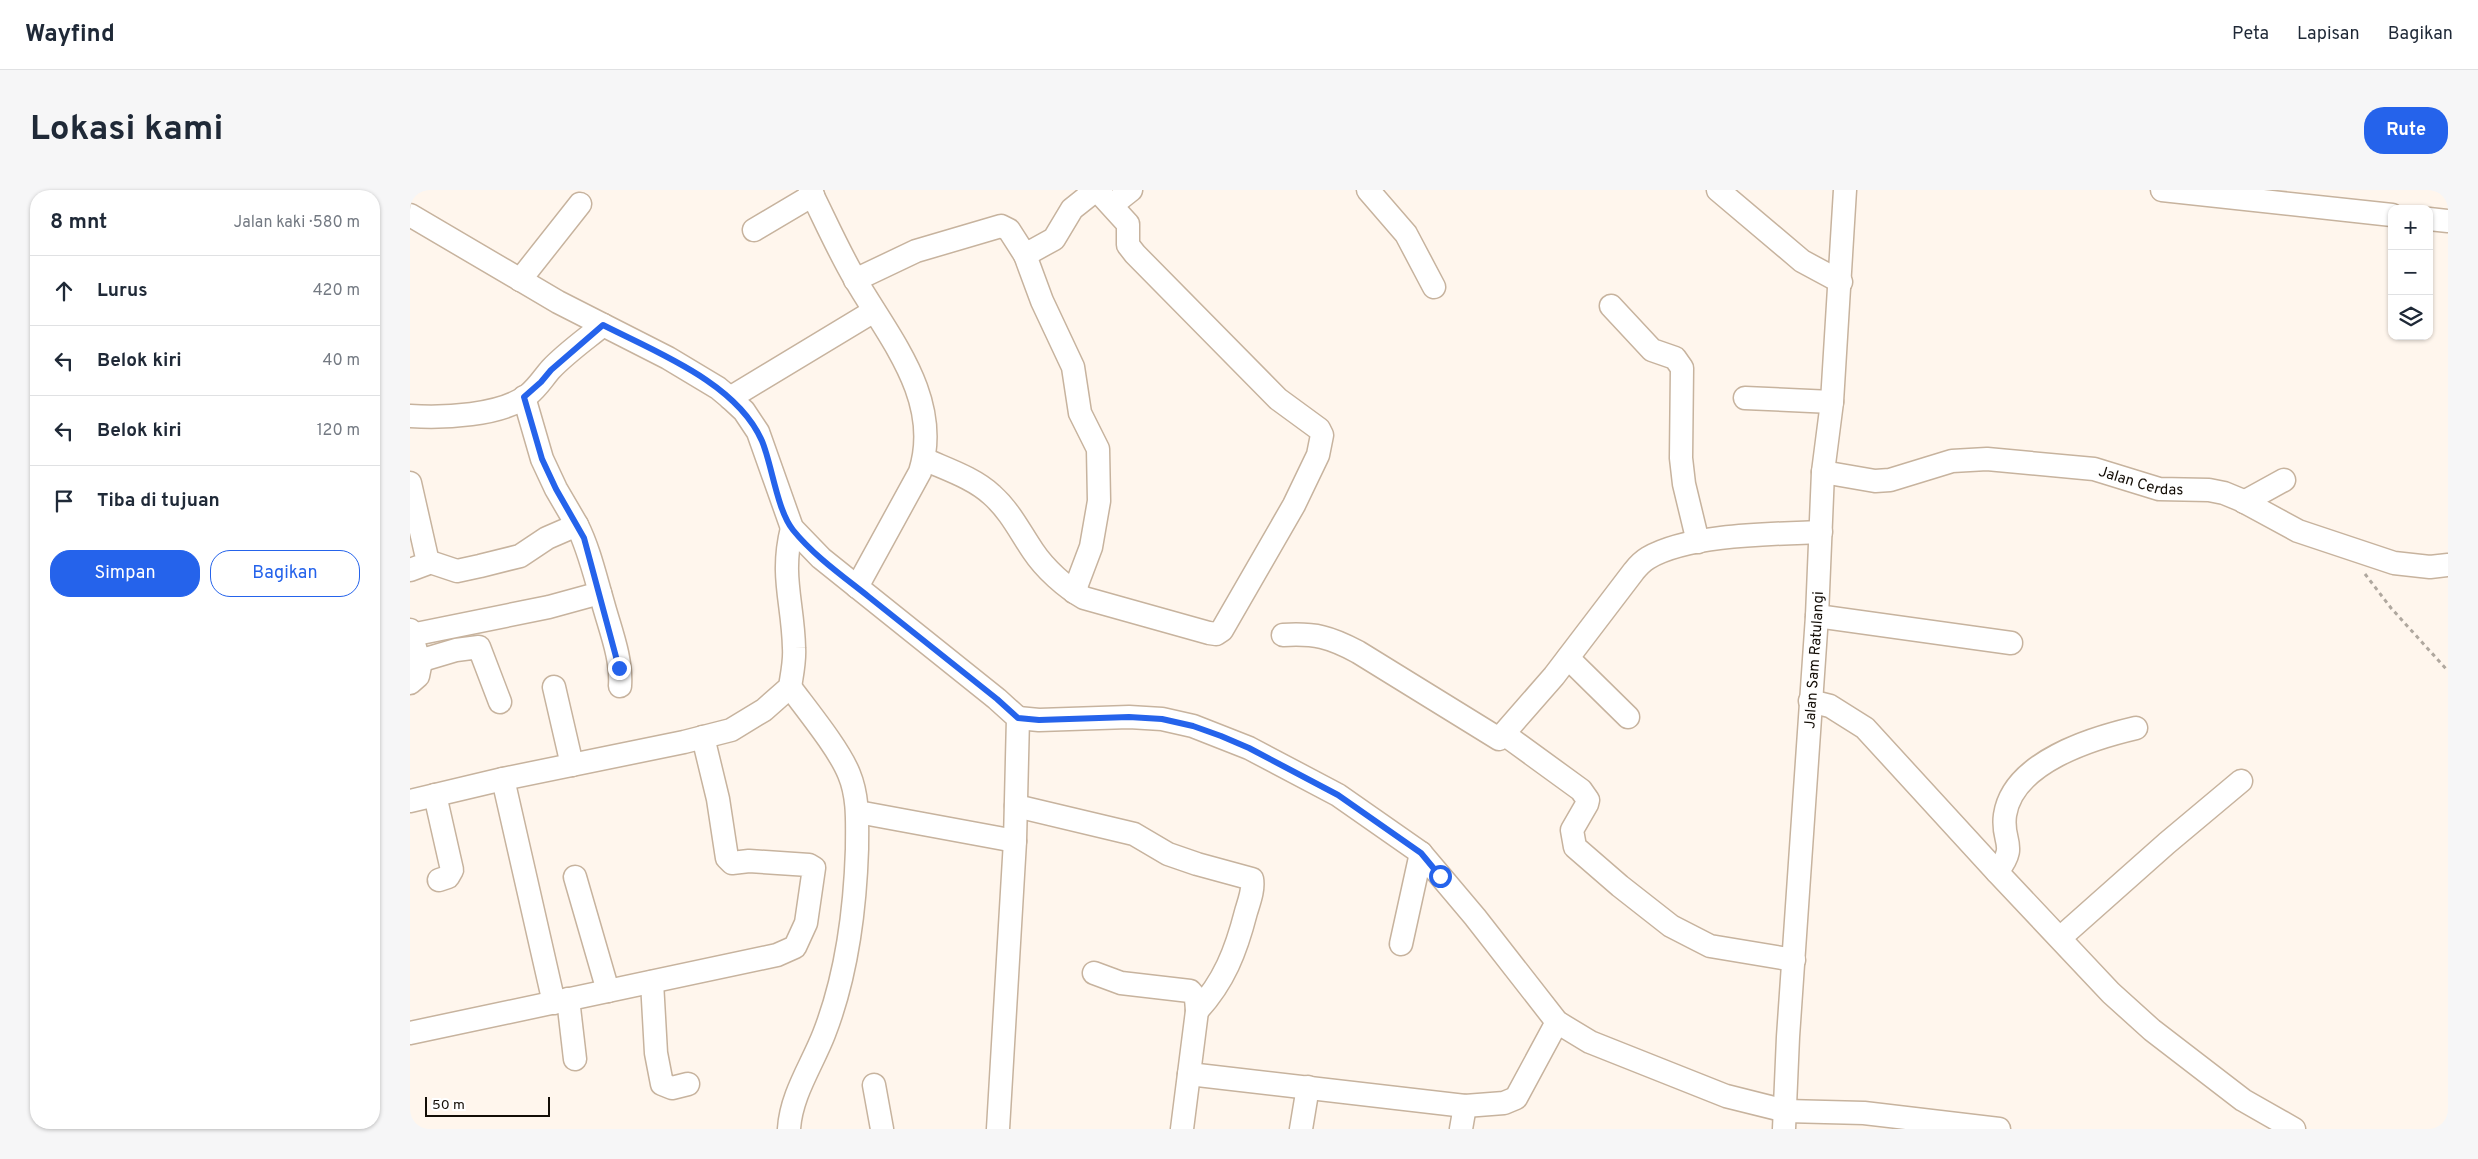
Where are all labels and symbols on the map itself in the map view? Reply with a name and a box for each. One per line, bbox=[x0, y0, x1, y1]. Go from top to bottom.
street label: Jalan Cerdas bbox=[2096, 463, 2183, 500]
street label: Jalan Sam Ratulangi bbox=[1801, 591, 1829, 729]
route end bbox=[608, 657, 631, 680]
route start bbox=[1429, 865, 1452, 888]
scale bar bbox=[425, 1094, 550, 1117]

